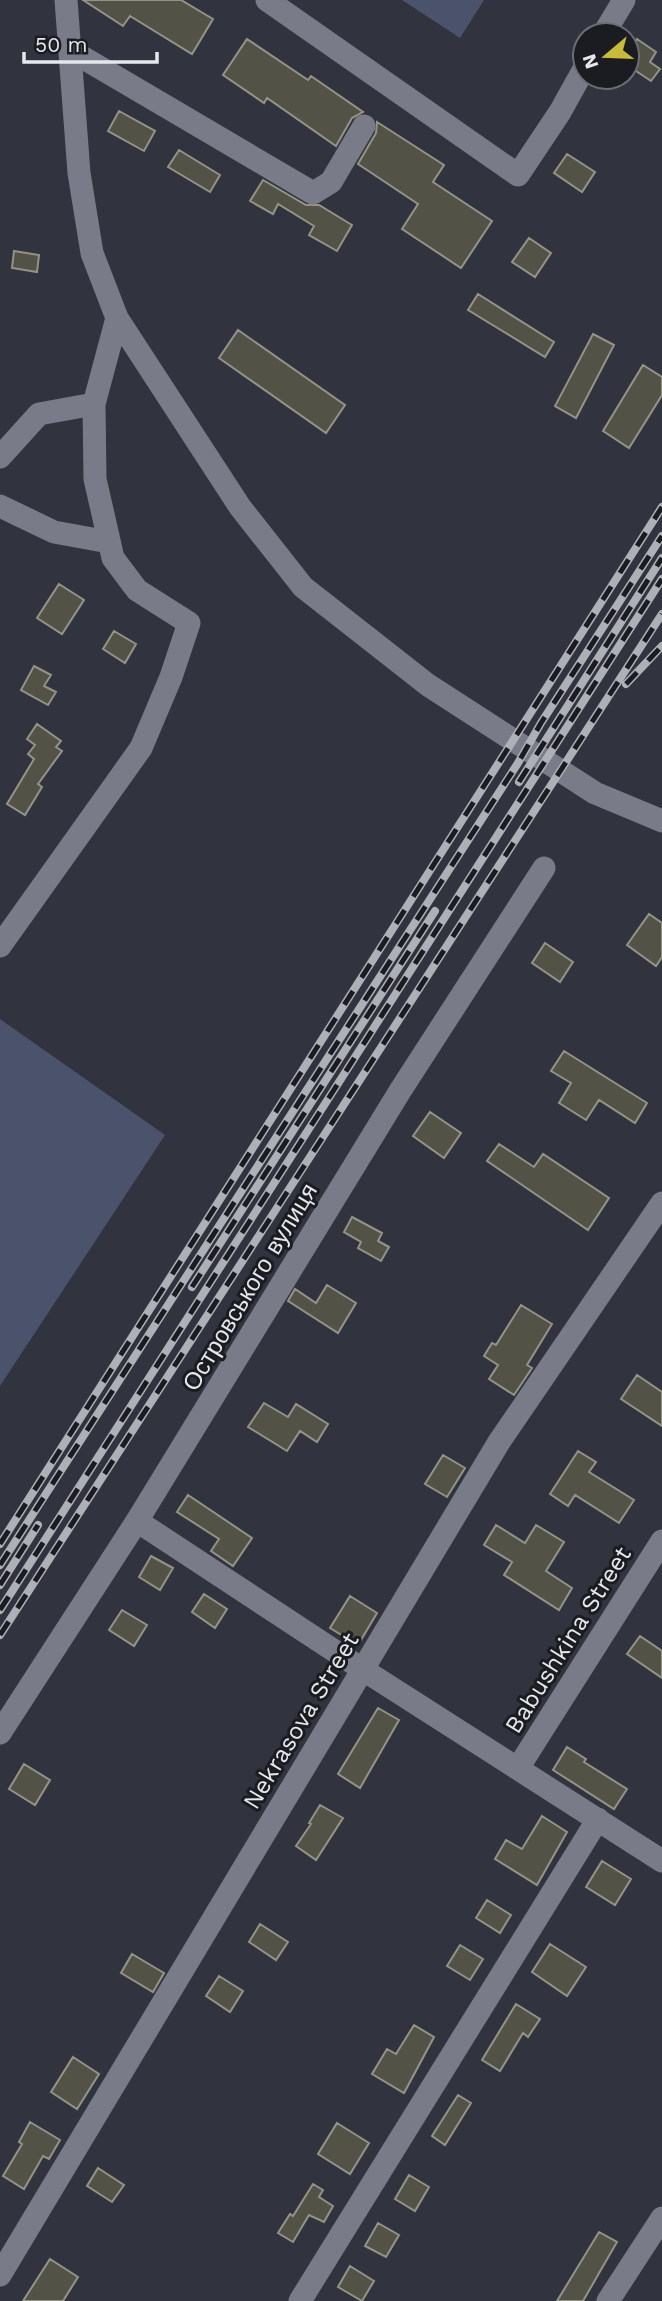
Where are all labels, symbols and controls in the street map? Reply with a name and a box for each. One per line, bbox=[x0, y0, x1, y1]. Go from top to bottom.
scale bar bbox=[24, 21, 158, 65]
north arrow bbox=[571, 21, 641, 91]
text: 50 m bbox=[35, 32, 87, 57]
text: N bbox=[577, 51, 604, 72]
street label: Островського вулиця bbox=[177, 1178, 323, 1396]
street label: Babushkina Street bbox=[499, 1541, 637, 1739]
street label: Nekrasova Street bbox=[237, 1628, 365, 1814]

